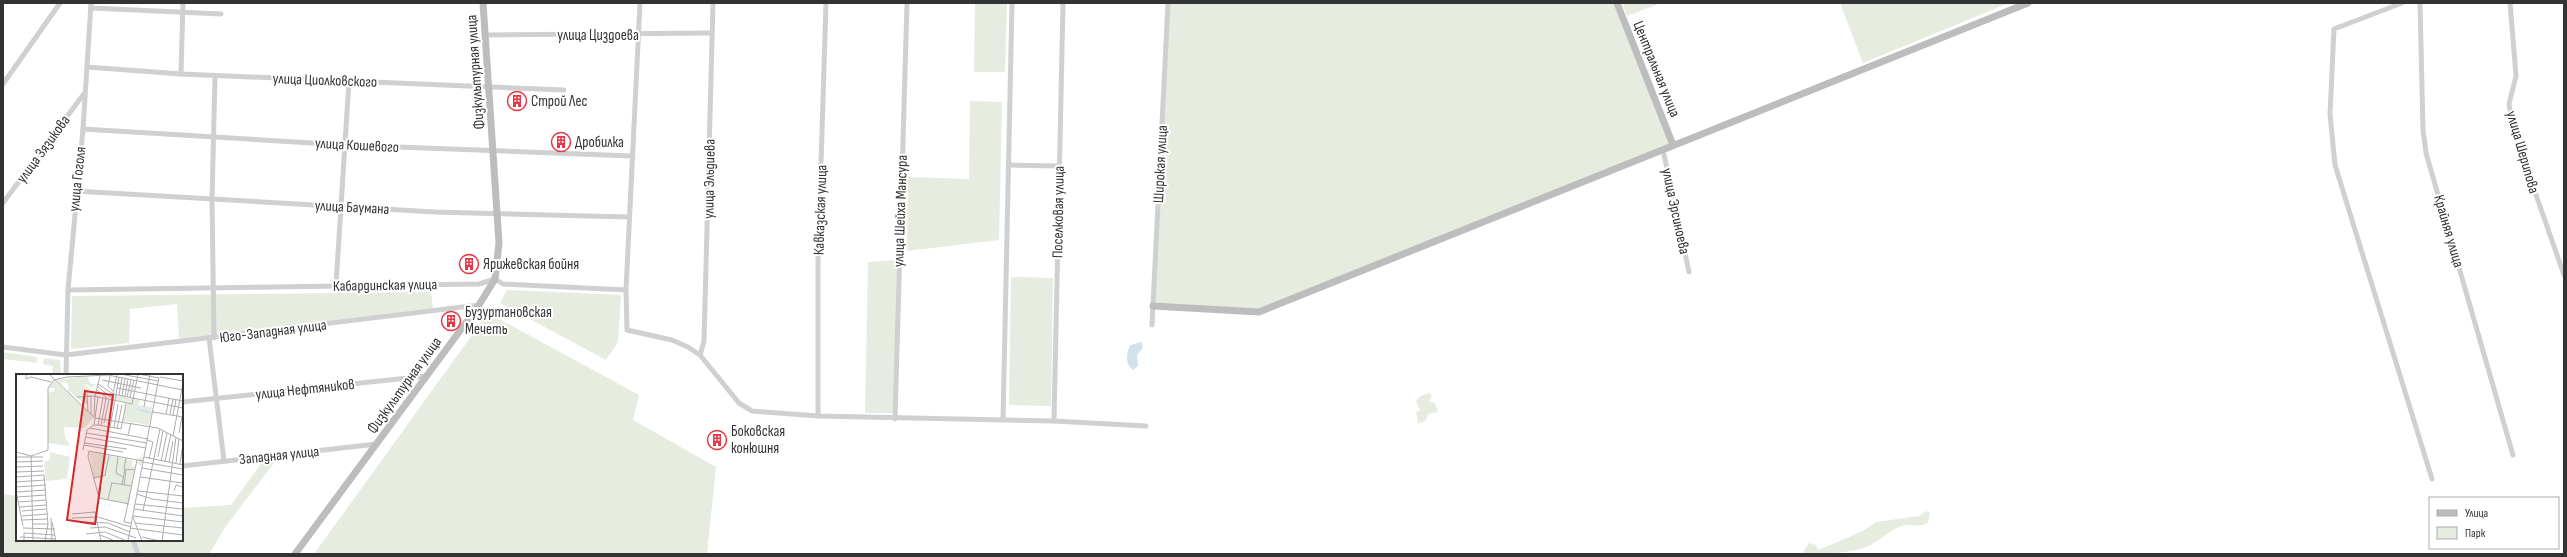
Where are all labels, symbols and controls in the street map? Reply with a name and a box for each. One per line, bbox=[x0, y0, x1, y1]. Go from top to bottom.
street label: Физкультурная улица bbox=[462, 14, 489, 130]
street label: Центральная улица bbox=[1629, 18, 1685, 120]
street label: улица Циздоева bbox=[557, 26, 639, 45]
street label: улица Циолковского bbox=[272, 69, 378, 92]
building icon: Строй Лес bbox=[506, 90, 528, 112]
place label: Строй Лес bbox=[531, 92, 588, 111]
street label: улица Шерипова bbox=[2502, 109, 2543, 196]
street label: улица Зязикова bbox=[12, 111, 75, 187]
street label: Широкая улица bbox=[1149, 124, 1172, 203]
building icon: Дробилка bbox=[550, 131, 572, 153]
place label: Дробилка bbox=[575, 133, 624, 152]
street label: улица Кошевого bbox=[314, 134, 400, 157]
street label: улица Эльдиева bbox=[699, 139, 720, 219]
street label: улица Гоголя bbox=[65, 145, 90, 212]
street label: улица Шейха Мансура bbox=[889, 154, 912, 268]
street label: Кавказская улица bbox=[809, 164, 832, 256]
street label: Поселковая улица bbox=[1048, 165, 1069, 258]
street label: улица Эрсиноева bbox=[1657, 166, 1694, 256]
street label: Крайняя улица bbox=[2429, 193, 2468, 270]
street label: улица Баумана bbox=[314, 196, 390, 219]
building icon: Ярижевская бойня bbox=[458, 253, 480, 275]
place label: Ярижевская бойня bbox=[483, 255, 579, 274]
street label: Кабардинская улица bbox=[333, 275, 438, 296]
place label: Бузуртановская Мечеть bbox=[465, 303, 552, 339]
building icon: Бузуртановская Мечеть bbox=[440, 310, 462, 332]
street label: Юго-Западная улица bbox=[218, 315, 328, 347]
street label: Физкультурная улица bbox=[363, 333, 446, 437]
inset map bbox=[16, 374, 183, 541]
street label: улица Нефтяников bbox=[255, 375, 355, 404]
place label: Боковская конюшня bbox=[731, 422, 785, 458]
building icon: Боковская конюшня bbox=[706, 429, 728, 451]
street label: Западная улица bbox=[238, 442, 320, 469]
legend bbox=[2429, 497, 2559, 549]
text: Улица bbox=[2465, 506, 2489, 521]
text: Парк bbox=[2465, 526, 2486, 541]

